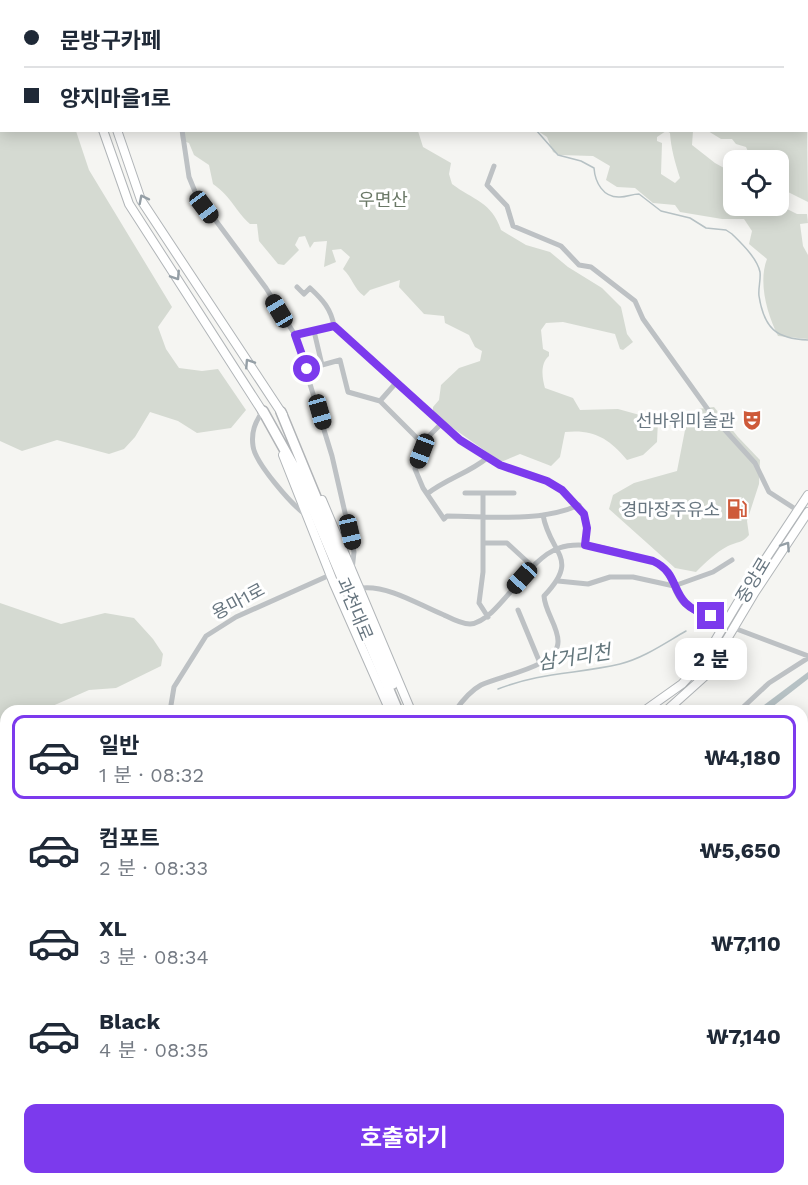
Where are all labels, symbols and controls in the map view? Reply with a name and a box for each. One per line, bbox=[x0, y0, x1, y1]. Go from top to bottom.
text: 문방구카페 bbox=[60, 28, 161, 53]
text: 양지마을1로 bbox=[60, 86, 171, 111]
map controls bbox=[723, 150, 789, 216]
button: locate bbox=[723, 150, 789, 216]
car bbox=[186, 187, 222, 227]
park label: 우면산 bbox=[358, 189, 408, 210]
one-way arrow bbox=[138, 195, 150, 206]
one-way arrow bbox=[168, 270, 180, 280]
car bbox=[262, 291, 296, 331]
route start bbox=[293, 355, 320, 382]
one-way arrow bbox=[245, 358, 256, 369]
car bbox=[306, 392, 334, 432]
theatre icon: 선바위미술관 bbox=[740, 408, 764, 432]
place label: 선바위미술관 bbox=[636, 410, 735, 431]
car bbox=[407, 431, 437, 471]
fuel station icon: 경마장주유소 bbox=[725, 497, 749, 521]
place label: 경마장주유소 bbox=[621, 499, 720, 520]
car bbox=[337, 512, 363, 552]
one-way arrow bbox=[778, 542, 789, 553]
street label: 중앙로 bbox=[731, 553, 775, 607]
car bbox=[503, 559, 541, 597]
street label: 과천대로 bbox=[332, 574, 378, 644]
street label: 용마1로 bbox=[208, 578, 268, 624]
route end bbox=[697, 602, 724, 629]
callout: 2 분 bbox=[675, 637, 747, 679]
water label: 삼거리천 bbox=[536, 639, 615, 675]
text: 2 분 bbox=[693, 647, 729, 671]
icon: car bbox=[27, 730, 81, 784]
text: 일반 bbox=[99, 733, 139, 758]
text: ₩4,180 bbox=[704, 745, 781, 770]
text: 1 분 · 08:32 bbox=[99, 763, 204, 787]
icon: car bbox=[27, 823, 81, 877]
text: 컴포트 bbox=[99, 826, 160, 851]
text: ₩5,650 bbox=[699, 838, 781, 863]
text: 2 분 · 08:33 bbox=[99, 856, 208, 880]
icon: car bbox=[27, 916, 81, 970]
text: XL bbox=[99, 916, 127, 941]
text: ₩7,110 bbox=[711, 931, 781, 956]
text: 3 분 · 08:34 bbox=[99, 945, 209, 969]
icon: car bbox=[27, 1009, 81, 1063]
text: Black bbox=[99, 1009, 160, 1034]
text: ₩7,140 bbox=[706, 1024, 781, 1049]
text: 4 분 · 08:35 bbox=[99, 1038, 209, 1062]
button: 호출하기 bbox=[24, 1104, 784, 1173]

